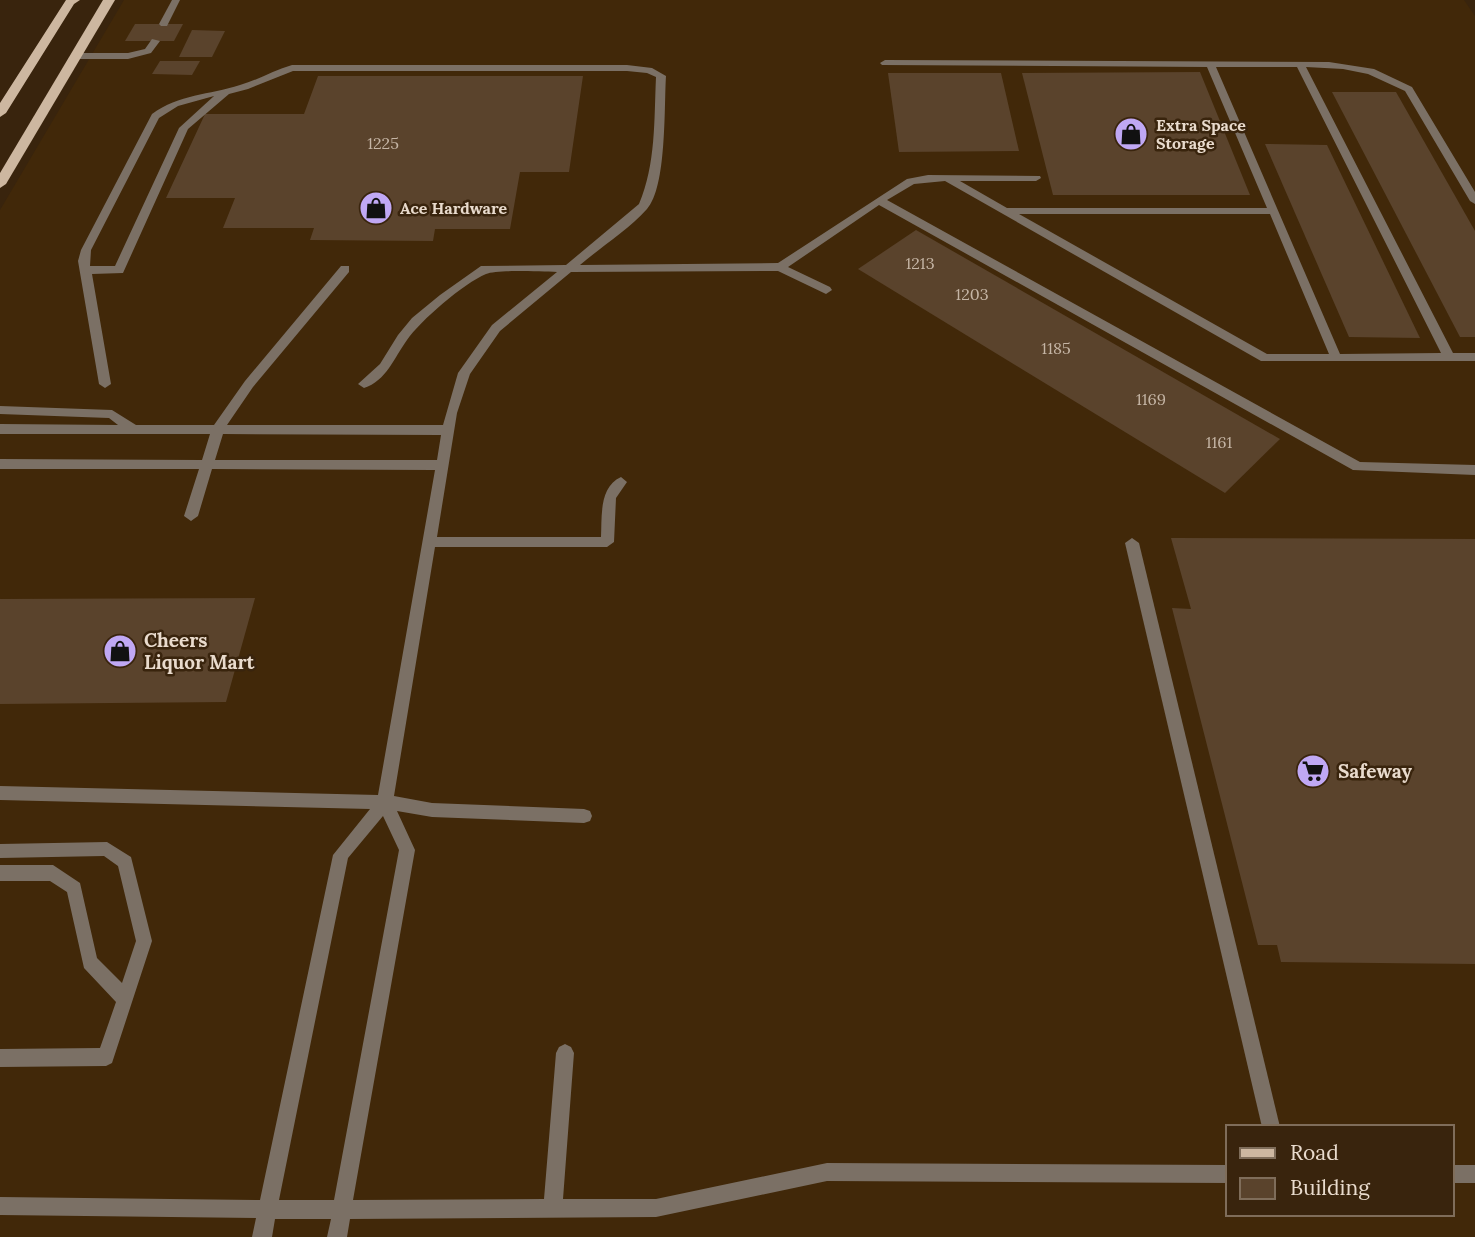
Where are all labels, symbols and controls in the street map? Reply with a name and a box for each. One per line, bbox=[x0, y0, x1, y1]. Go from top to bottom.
shop icon: Extra Space Storage bbox=[1112, 115, 1150, 153]
place label: Extra Space Storage bbox=[1156, 115, 1246, 153]
house number: 1225 bbox=[367, 133, 399, 153]
shop icon: Ace Hardware bbox=[357, 189, 395, 227]
place label: Ace Hardware bbox=[400, 198, 507, 218]
house number: 1213 bbox=[905, 253, 935, 273]
house number: 1203 bbox=[955, 284, 989, 304]
house number: 1185 bbox=[1041, 338, 1071, 358]
house number: 1169 bbox=[1136, 389, 1166, 409]
house number: 1161 bbox=[1206, 432, 1233, 452]
place label: Cheers Liquor Mart bbox=[144, 628, 256, 674]
shop icon: Cheers Liquor Mart bbox=[101, 632, 139, 670]
supermarket icon: Safeway bbox=[1294, 752, 1332, 790]
place label: Safeway bbox=[1338, 759, 1412, 783]
legend bbox=[1226, 1125, 1454, 1216]
text: Road bbox=[1290, 1139, 1339, 1166]
text: Building bbox=[1290, 1174, 1370, 1201]

